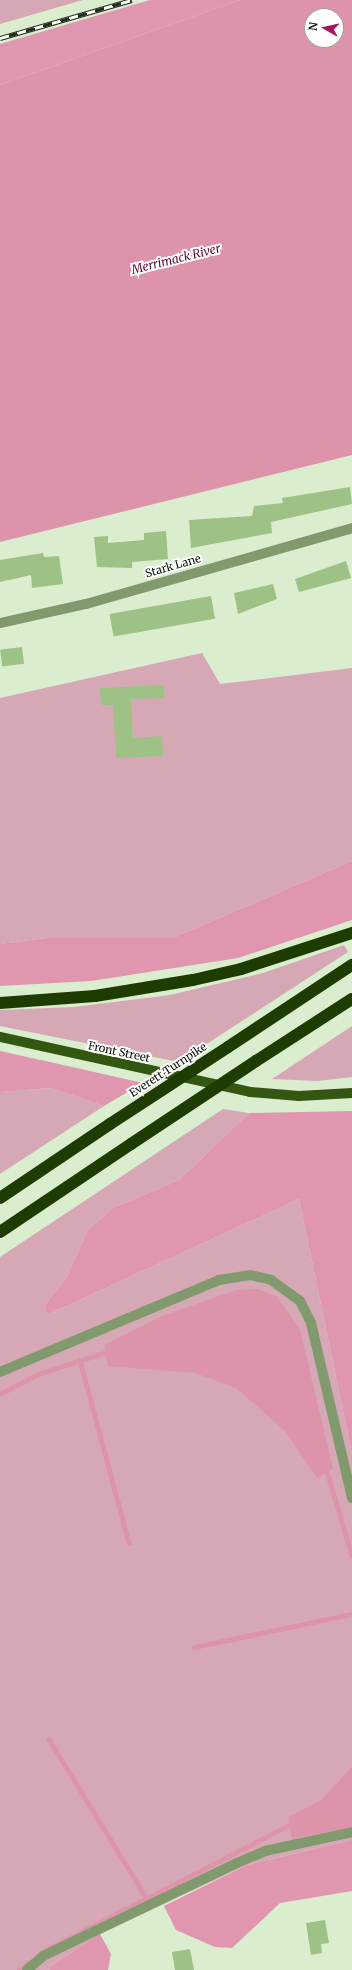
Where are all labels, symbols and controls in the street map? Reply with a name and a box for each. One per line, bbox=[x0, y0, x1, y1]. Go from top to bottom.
north arrow bbox=[304, 8, 344, 48]
text: N bbox=[306, 21, 321, 32]
water label: Merrimack River bbox=[130, 241, 222, 277]
street label: Stark Lane bbox=[144, 552, 202, 580]
street label: Front Street bbox=[87, 1039, 151, 1065]
street label: Everett Turnpike bbox=[127, 1040, 209, 1100]

